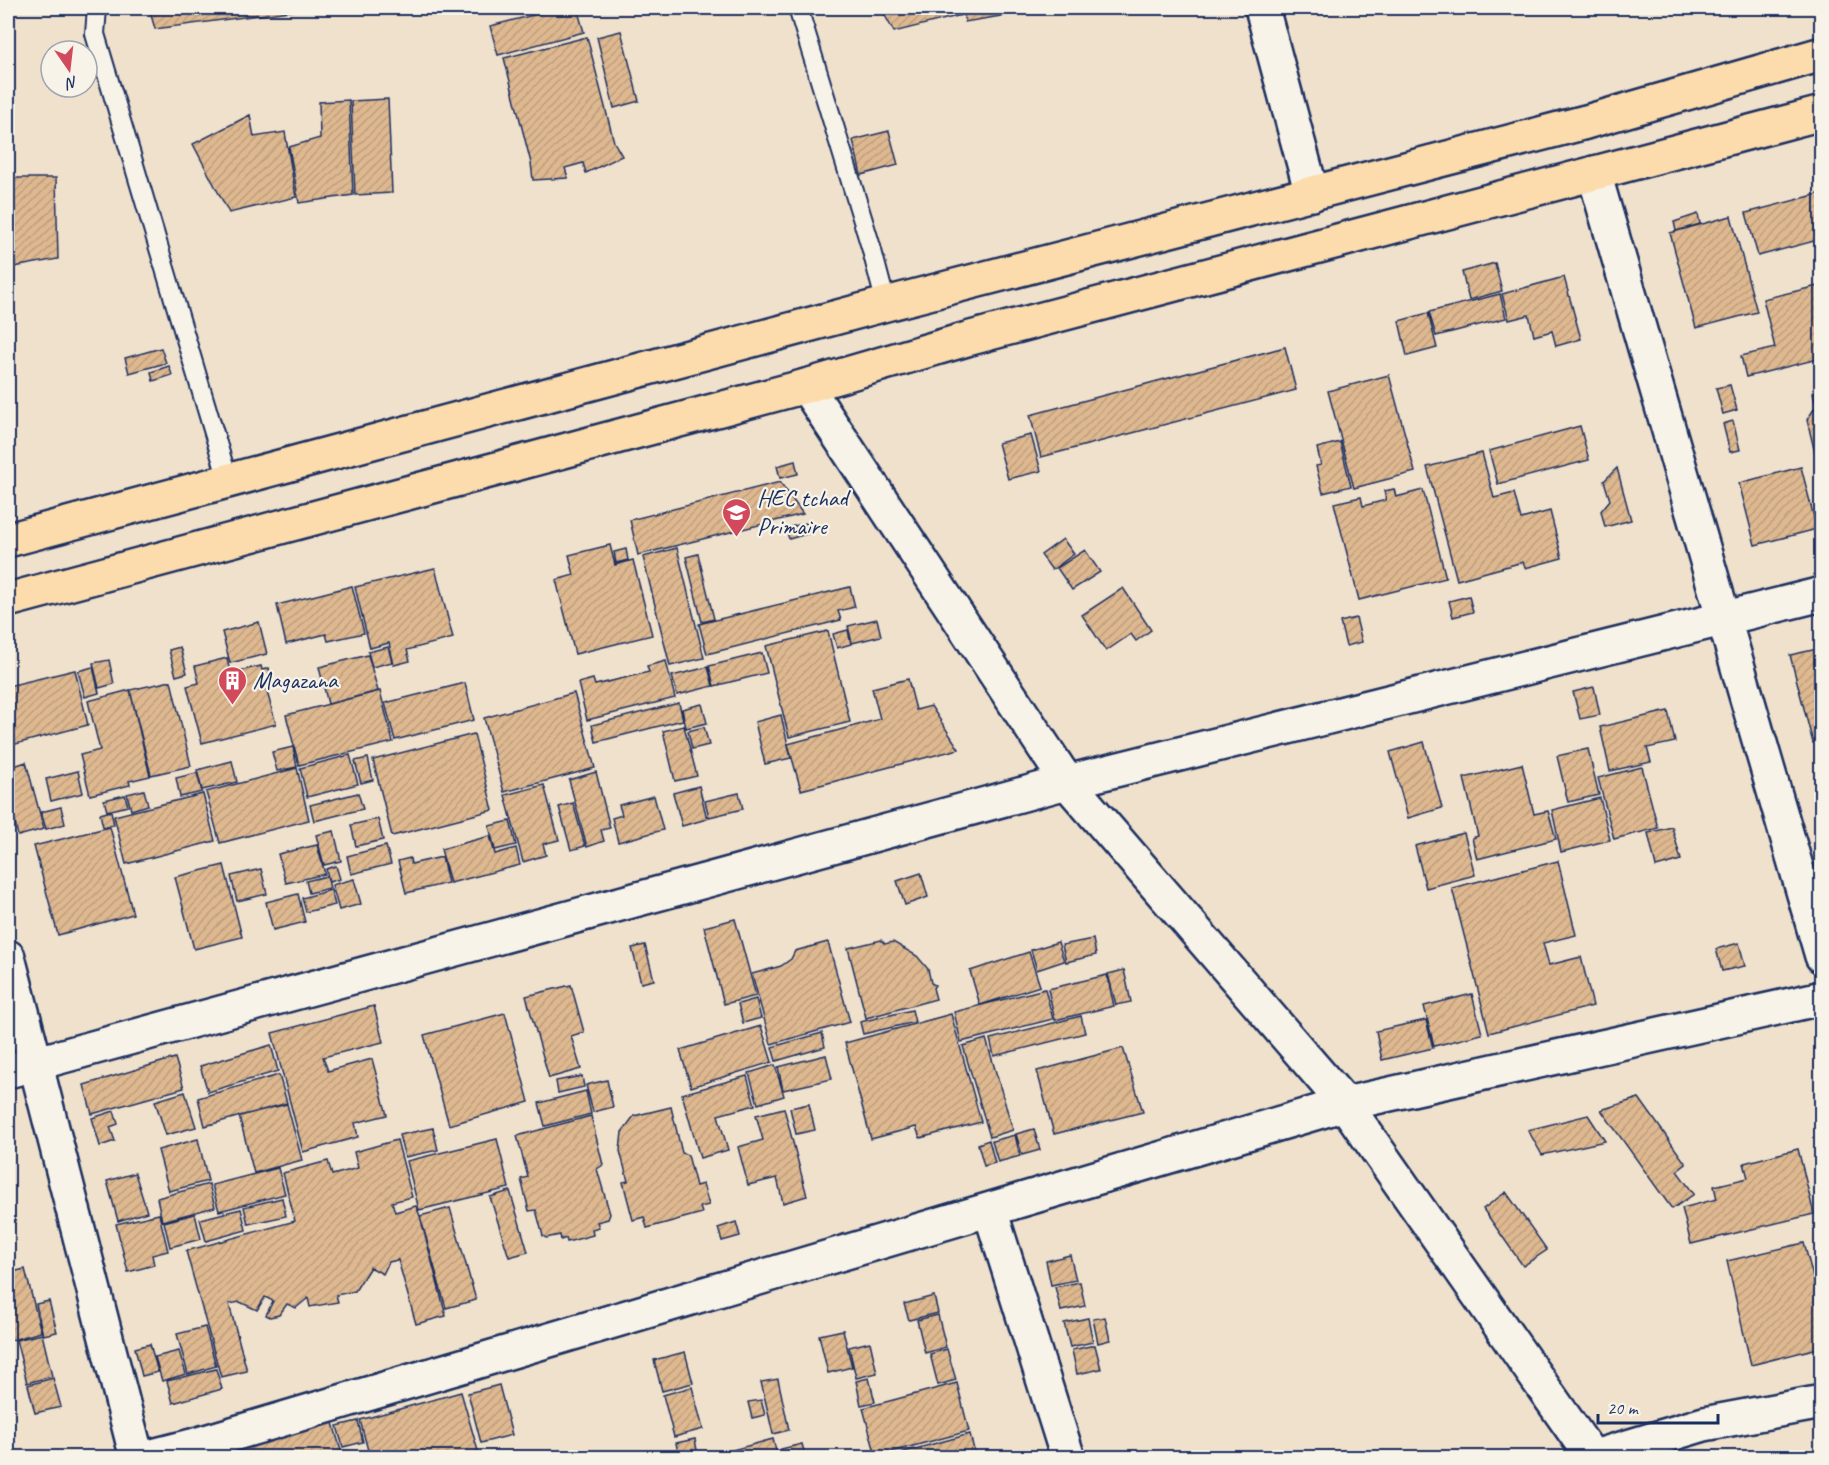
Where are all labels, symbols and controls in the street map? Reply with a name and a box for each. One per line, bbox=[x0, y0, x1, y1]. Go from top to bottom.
north arrow bbox=[39, 39, 99, 99]
text: N bbox=[62, 72, 80, 94]
place label: HEC tchad Primaire bbox=[757, 483, 851, 541]
school or university icon: HEC tchad Primaire bbox=[720, 496, 752, 538]
building icon: Magazana bbox=[216, 664, 248, 706]
place label: Magazana bbox=[253, 665, 339, 695]
scale bar bbox=[1598, 1387, 1718, 1425]
text: 20 m bbox=[1607, 1397, 1640, 1419]

